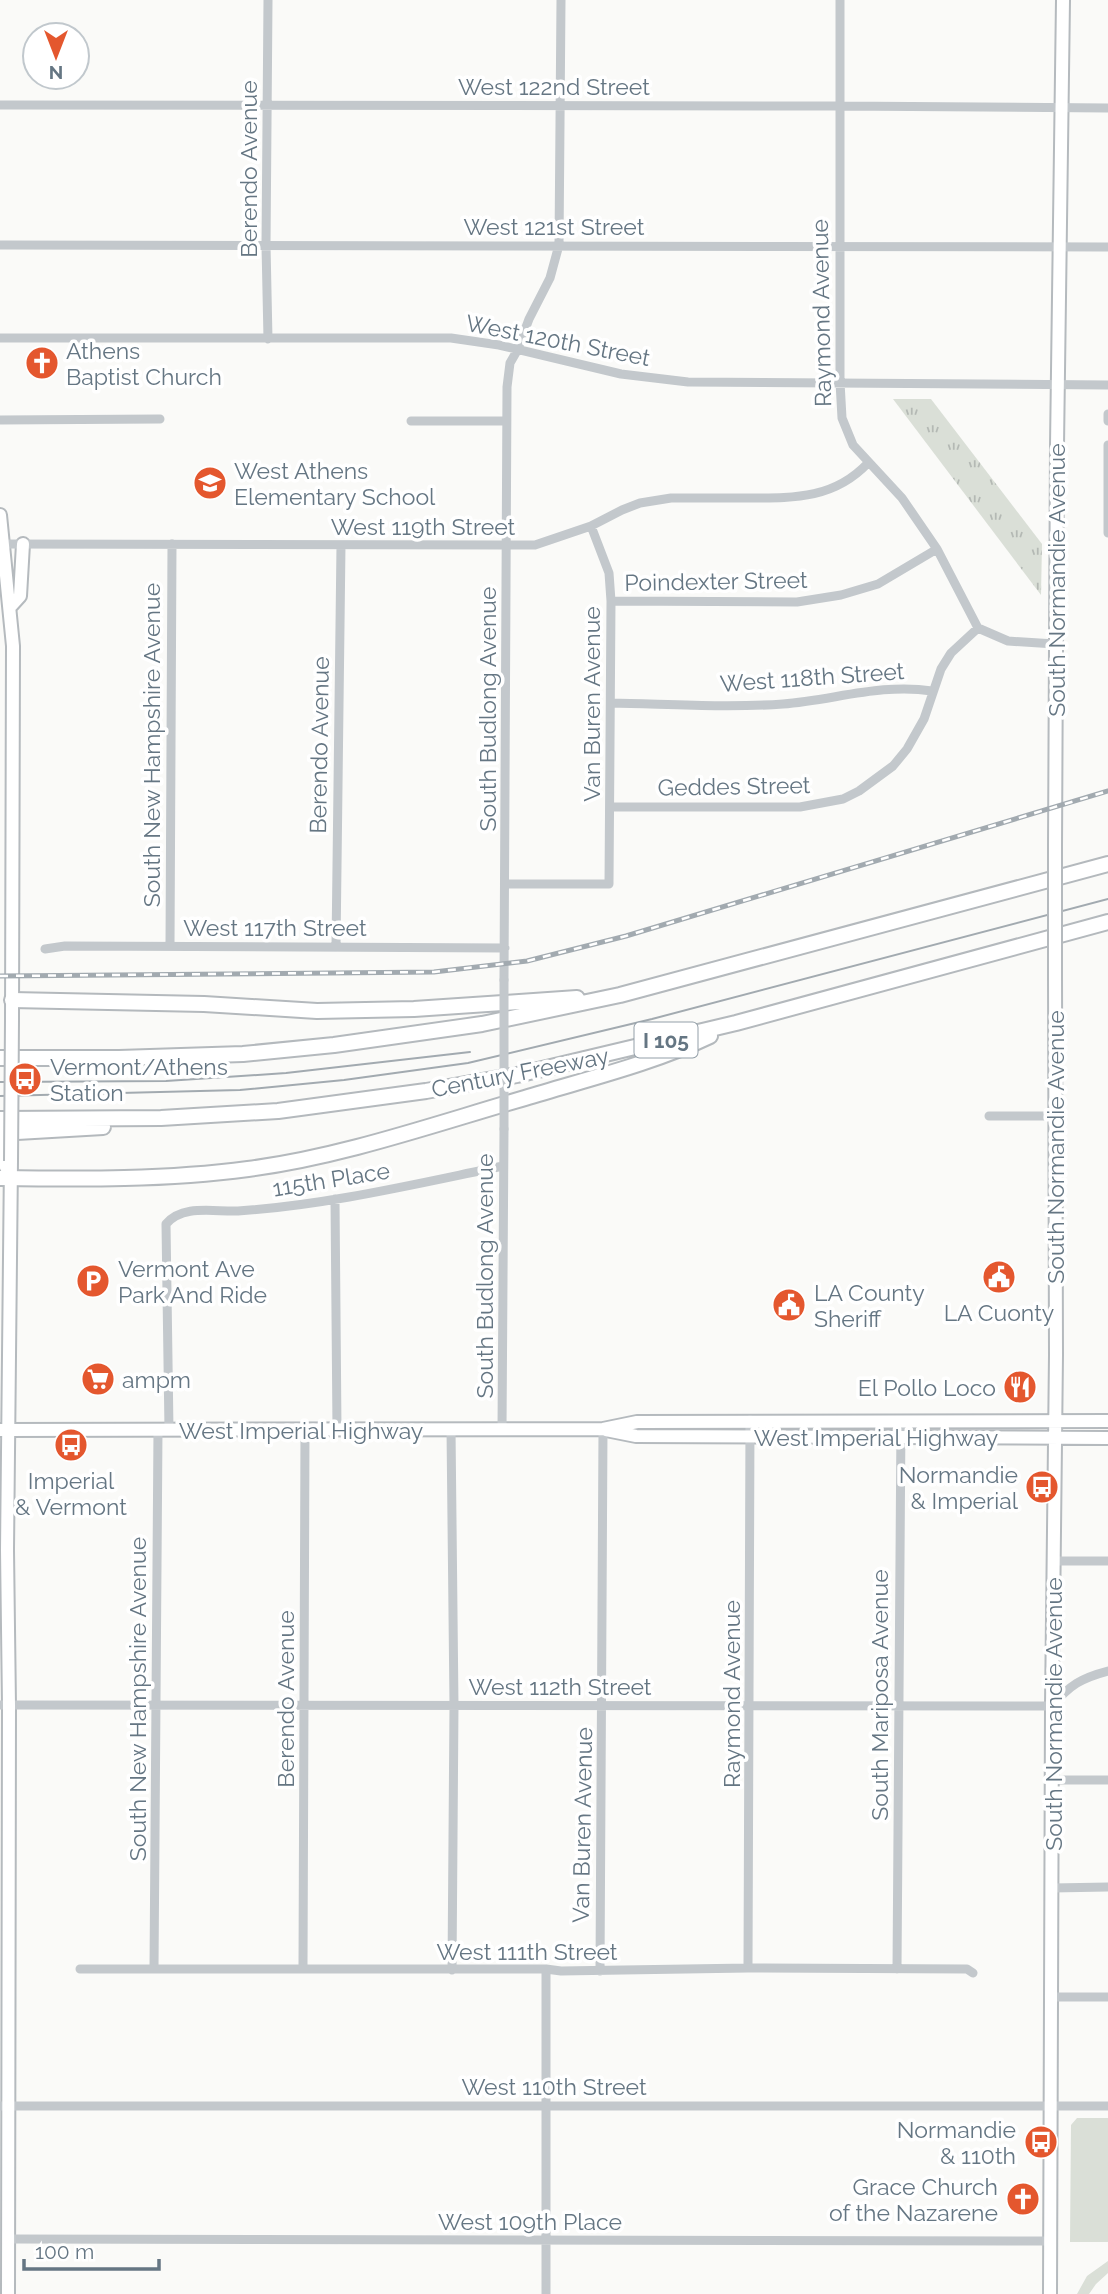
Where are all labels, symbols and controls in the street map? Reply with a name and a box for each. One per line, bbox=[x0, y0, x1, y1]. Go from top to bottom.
north arrow bbox=[21, 21, 91, 91]
text: N bbox=[49, 62, 63, 84]
street label: West 122nd Street bbox=[458, 73, 650, 100]
street label: Berendo Avenue bbox=[235, 80, 262, 258]
street label: West 121st Street bbox=[464, 213, 645, 240]
street label: Raymond Avenue bbox=[806, 219, 836, 407]
street label: West 120th Street bbox=[463, 309, 653, 371]
place label: Athens Baptist Church bbox=[66, 337, 222, 390]
church icon: Athens Baptist Church bbox=[23, 344, 61, 382]
street label: South Normandie Avenue bbox=[1043, 443, 1070, 717]
place label: West Athens Elementary School bbox=[234, 457, 436, 510]
school or university icon: West Athens Elementary School bbox=[191, 464, 229, 502]
street label: West 119th Street bbox=[331, 513, 516, 540]
street label: Poindexter Street bbox=[624, 566, 808, 596]
street label: South New Hampshire Avenue bbox=[138, 583, 165, 907]
street label: South Budlong Avenue bbox=[474, 587, 501, 832]
street label: Van Buren Avenue bbox=[578, 606, 605, 802]
street label: Berendo Avenue bbox=[304, 656, 334, 834]
street label: West 118th Street bbox=[719, 657, 905, 697]
street label: Geddes Street bbox=[657, 771, 811, 801]
street label: West 117th Street bbox=[183, 914, 367, 941]
street label: South Normandie Avenue bbox=[1042, 1010, 1069, 1284]
road number: I 105 bbox=[634, 1023, 698, 1058]
street label: Century Freeway bbox=[429, 1042, 611, 1102]
place label: Vermont/Athens Station bbox=[50, 1053, 228, 1106]
bus stop icon: Vermont/Athens Station bbox=[6, 1060, 44, 1098]
street label: South Budlong Avenue bbox=[471, 1154, 498, 1399]
street label: 115th Place bbox=[270, 1156, 392, 1202]
place label: Vermont Ave Park And Ride bbox=[118, 1255, 267, 1308]
public building icon: LA Cuonty bbox=[980, 1258, 1018, 1296]
parking icon: Vermont Ave Park And Ride bbox=[74, 1262, 112, 1300]
place label: LA County Sheriff bbox=[814, 1279, 925, 1332]
public building icon: LA County Sheriff bbox=[770, 1286, 808, 1324]
place label: LA Cuonty bbox=[944, 1299, 1054, 1326]
supermarket icon: ampm bbox=[79, 1360, 117, 1398]
place label: ampm bbox=[122, 1366, 191, 1393]
restaurant icon: El Pollo Loco bbox=[1001, 1368, 1039, 1406]
place label: El Pollo Loco bbox=[858, 1374, 996, 1401]
street label: West Imperial Highway bbox=[179, 1417, 423, 1444]
street label: West Imperial Highway bbox=[754, 1424, 998, 1451]
bus stop icon: Imperial & Vermont bbox=[52, 1426, 90, 1464]
place label: Normandie & Imperial bbox=[899, 1461, 1019, 1514]
place label: Imperial & Vermont bbox=[15, 1467, 127, 1520]
bus stop icon: Normandie & Imperial bbox=[1023, 1468, 1061, 1506]
street label: South New Hampshire Avenue bbox=[124, 1537, 151, 1861]
street label: South Mariposa Avenue bbox=[866, 1569, 893, 1821]
street label: South Normandie Avenue bbox=[1040, 1577, 1067, 1851]
street label: Raymond Avenue bbox=[718, 1600, 745, 1788]
street label: Berendo Avenue bbox=[272, 1610, 299, 1788]
street label: West 112th Street bbox=[468, 1673, 652, 1700]
street label: Van Buren Avenue bbox=[567, 1727, 597, 1923]
street label: West 111th Street bbox=[437, 1938, 618, 1965]
street label: West 110th Street bbox=[461, 2073, 647, 2100]
place label: Normandie & 110th bbox=[897, 2116, 1016, 2169]
bus stop icon: Normandie & 110th bbox=[1022, 2123, 1060, 2161]
place label: Grace Church of the Nazarene bbox=[829, 2173, 998, 2226]
church icon: Grace Church of the Nazarene bbox=[1004, 2180, 1042, 2218]
street label: West 109th Place bbox=[438, 2208, 622, 2235]
scale bar bbox=[24, 2228, 159, 2272]
text: 100 m bbox=[35, 2239, 94, 2264]

